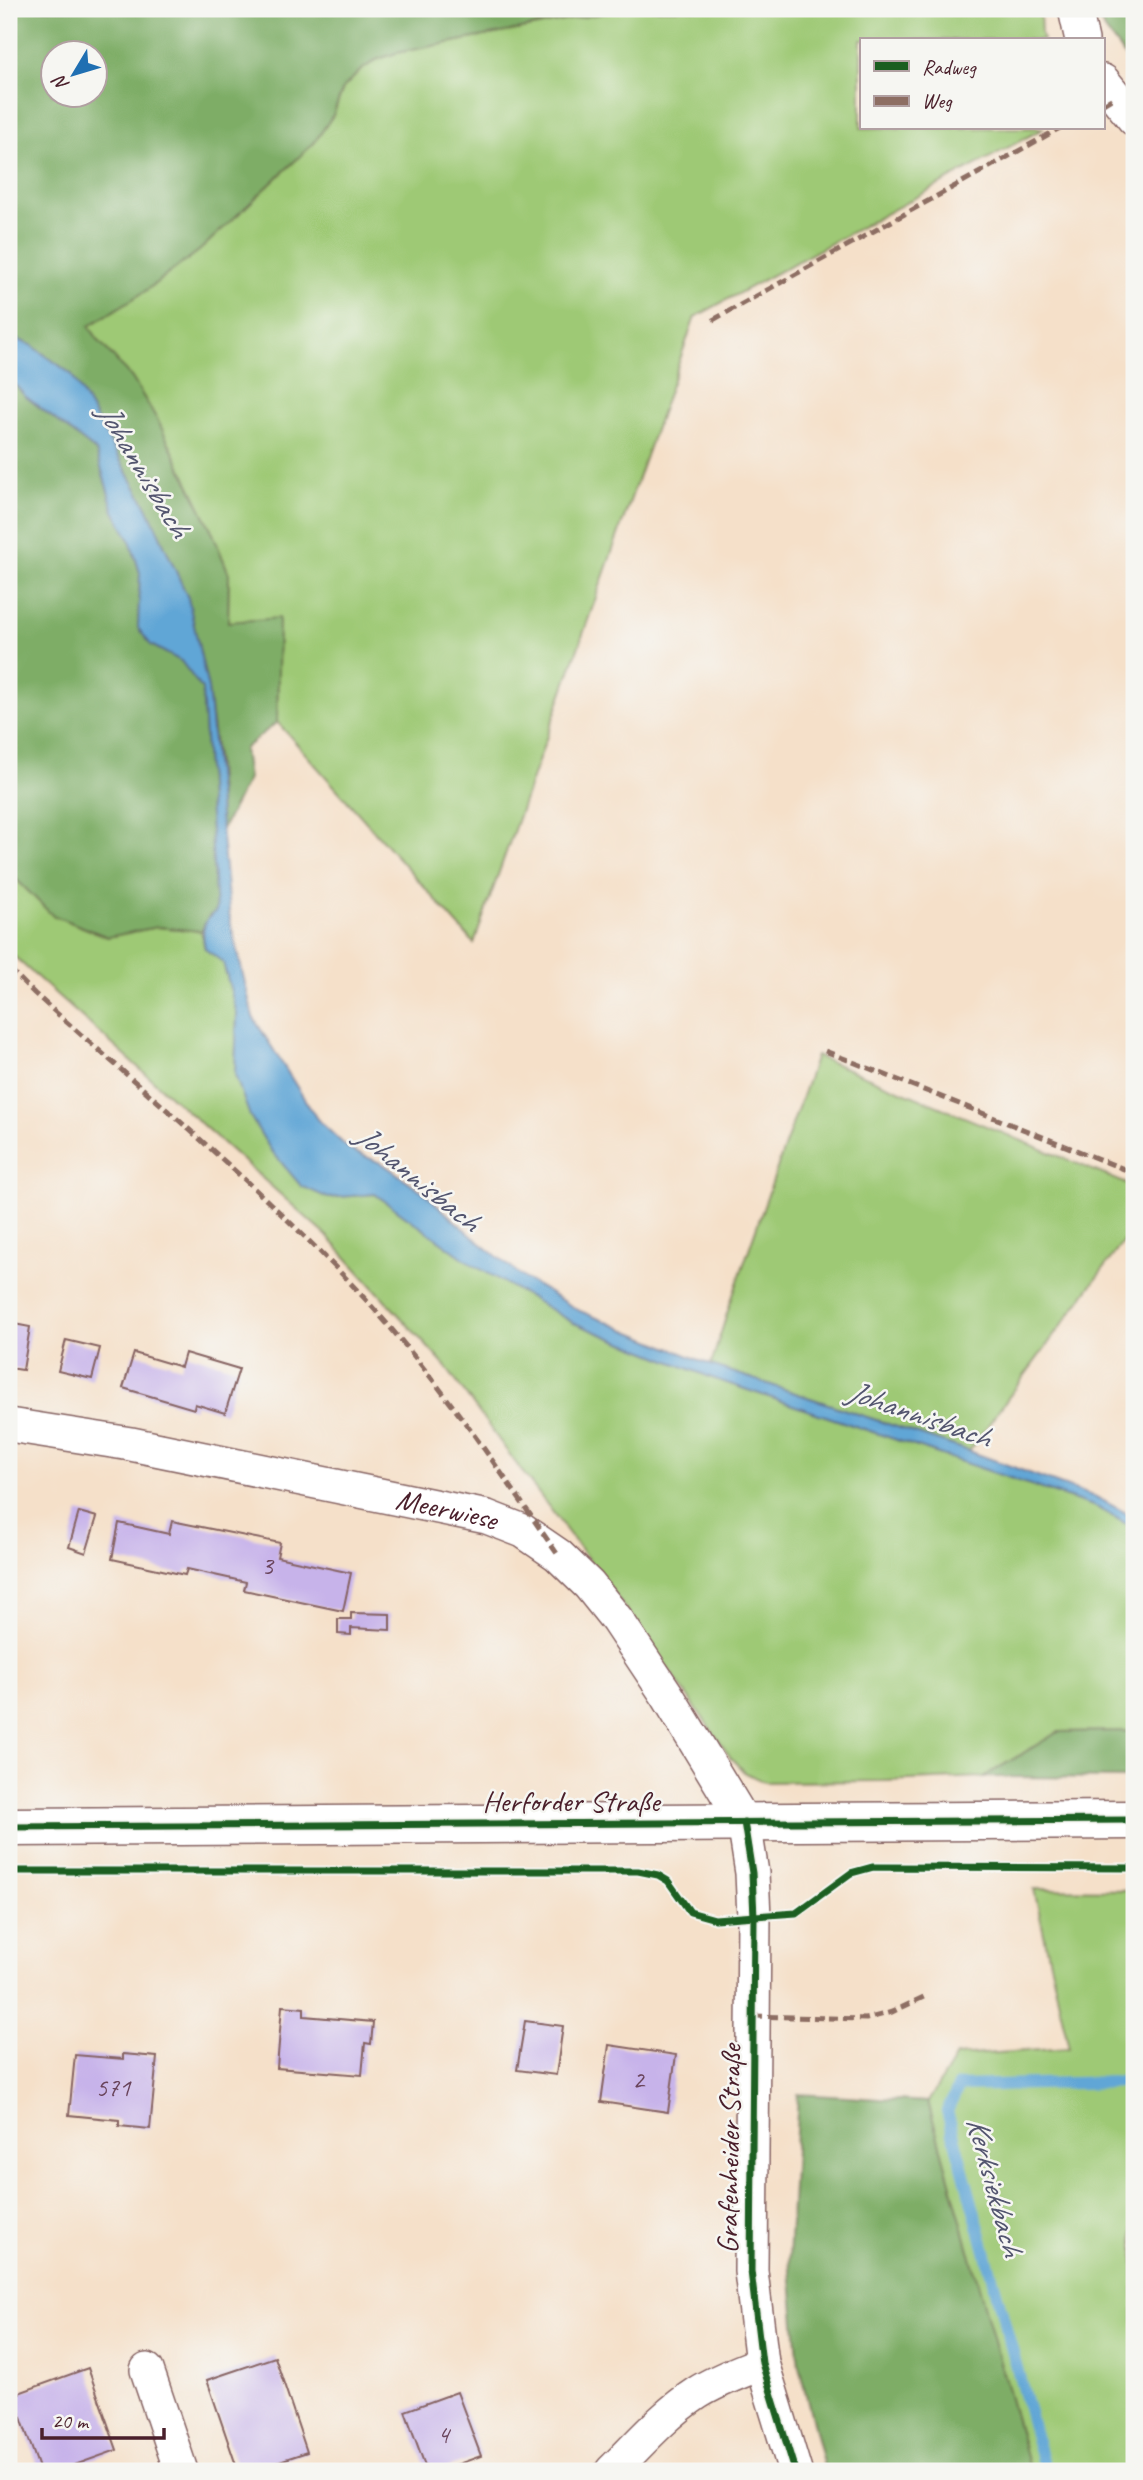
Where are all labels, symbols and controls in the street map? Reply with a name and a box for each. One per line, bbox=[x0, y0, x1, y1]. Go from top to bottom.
north arrow bbox=[38, 38, 108, 108]
legend bbox=[860, 38, 1104, 130]
text: Radweg bbox=[922, 54, 977, 80]
text: N bbox=[46, 69, 74, 96]
text: Weg bbox=[922, 88, 953, 114]
water label: Johannisbach bbox=[87, 393, 201, 546]
water label: Johannisbach bbox=[345, 1113, 490, 1242]
water label: Johannisbach bbox=[839, 1369, 998, 1458]
street label: Meerwiese bbox=[393, 1480, 506, 1539]
house number: 3 bbox=[261, 1549, 275, 1582]
street label: Herforder Straße bbox=[482, 1782, 662, 1820]
street label: Grafenheider Straße bbox=[708, 2042, 750, 2254]
house number: 2 bbox=[632, 2063, 646, 2096]
house number: 571 bbox=[95, 2071, 132, 2104]
water label: Kerksiekbach bbox=[957, 2112, 1034, 2262]
scale bar bbox=[42, 2396, 164, 2440]
text: 20 m bbox=[52, 2408, 90, 2434]
house number: 4 bbox=[437, 2418, 451, 2451]

